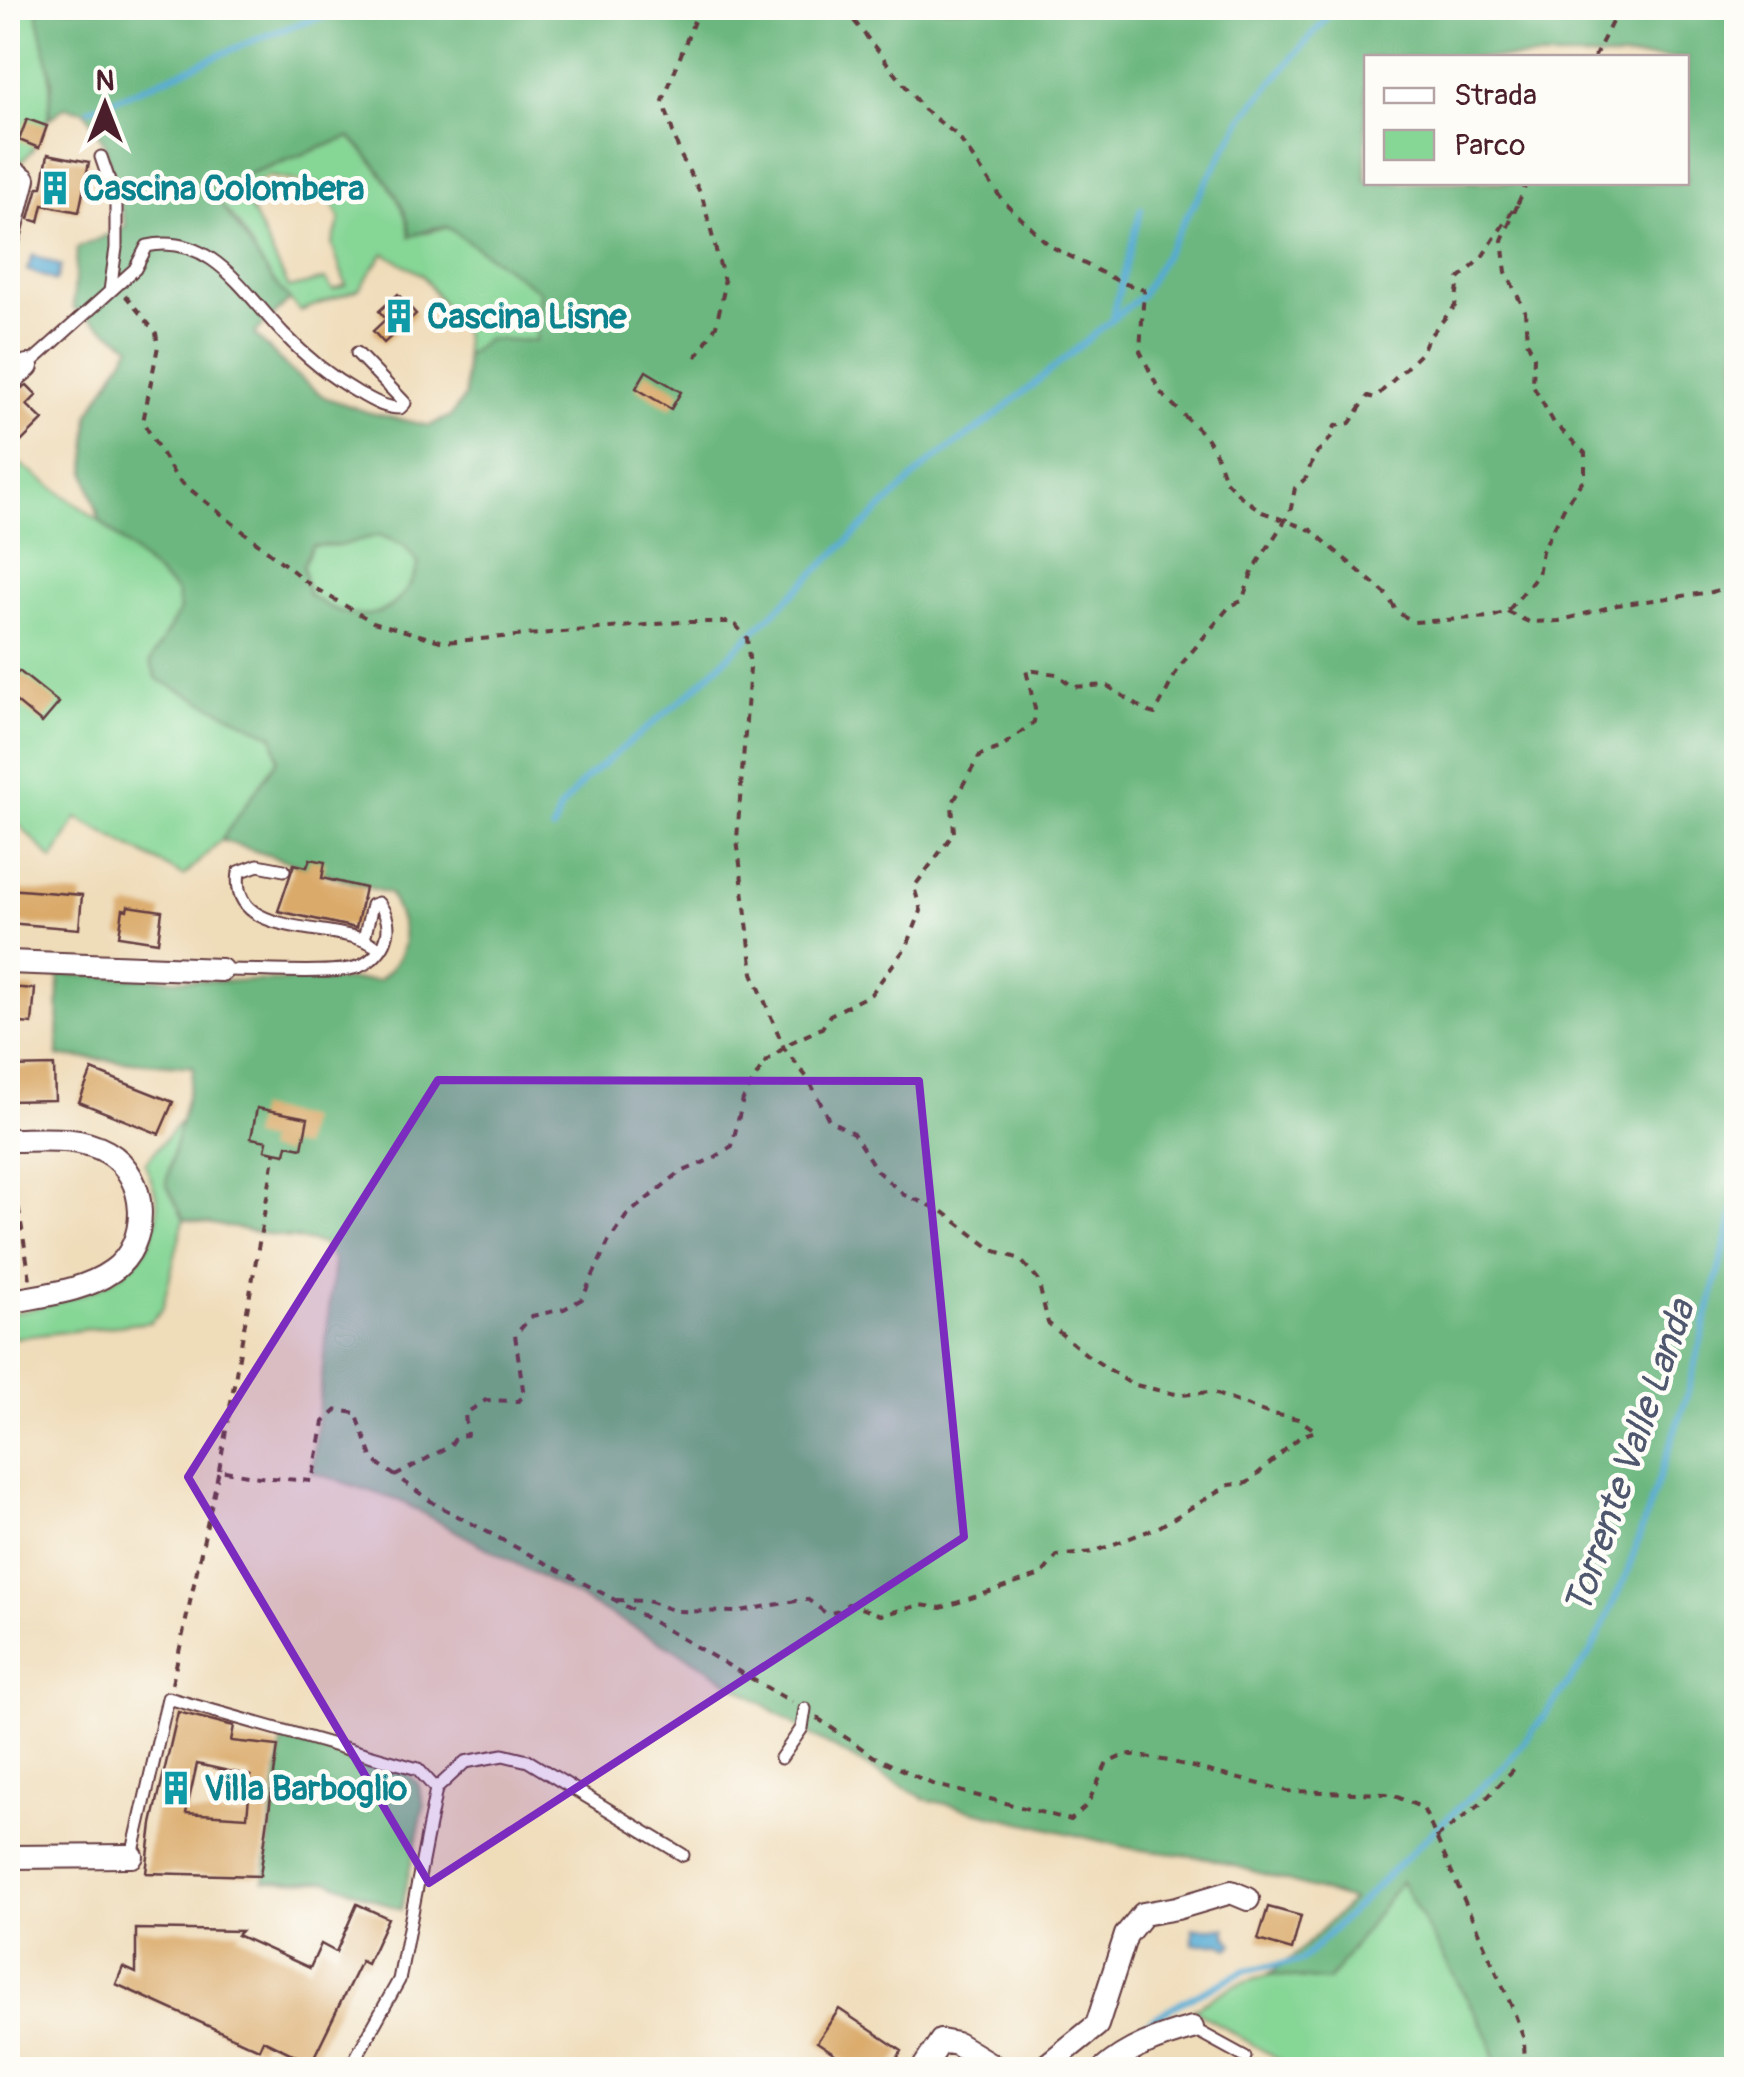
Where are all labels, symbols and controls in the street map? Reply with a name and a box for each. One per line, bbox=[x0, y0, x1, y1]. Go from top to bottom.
north arrow bbox=[55, 55, 155, 155]
legend bbox=[1364, 55, 1689, 185]
text: N bbox=[96, 64, 114, 99]
text: Strada bbox=[1454, 77, 1537, 114]
text: Parco bbox=[1454, 127, 1525, 164]
place label: Cascina Colombera bbox=[83, 167, 365, 211]
building icon: Cascina Colombera bbox=[36, 169, 74, 207]
place label: Cascina Lisne bbox=[427, 295, 627, 339]
building icon: Cascina Lisne bbox=[380, 297, 418, 335]
water label: Torrente Valle Landa bbox=[1554, 1292, 1707, 1621]
place label: Villa Barboglio bbox=[204, 1767, 407, 1811]
building icon: Villa Barboglio bbox=[157, 1769, 195, 1807]

